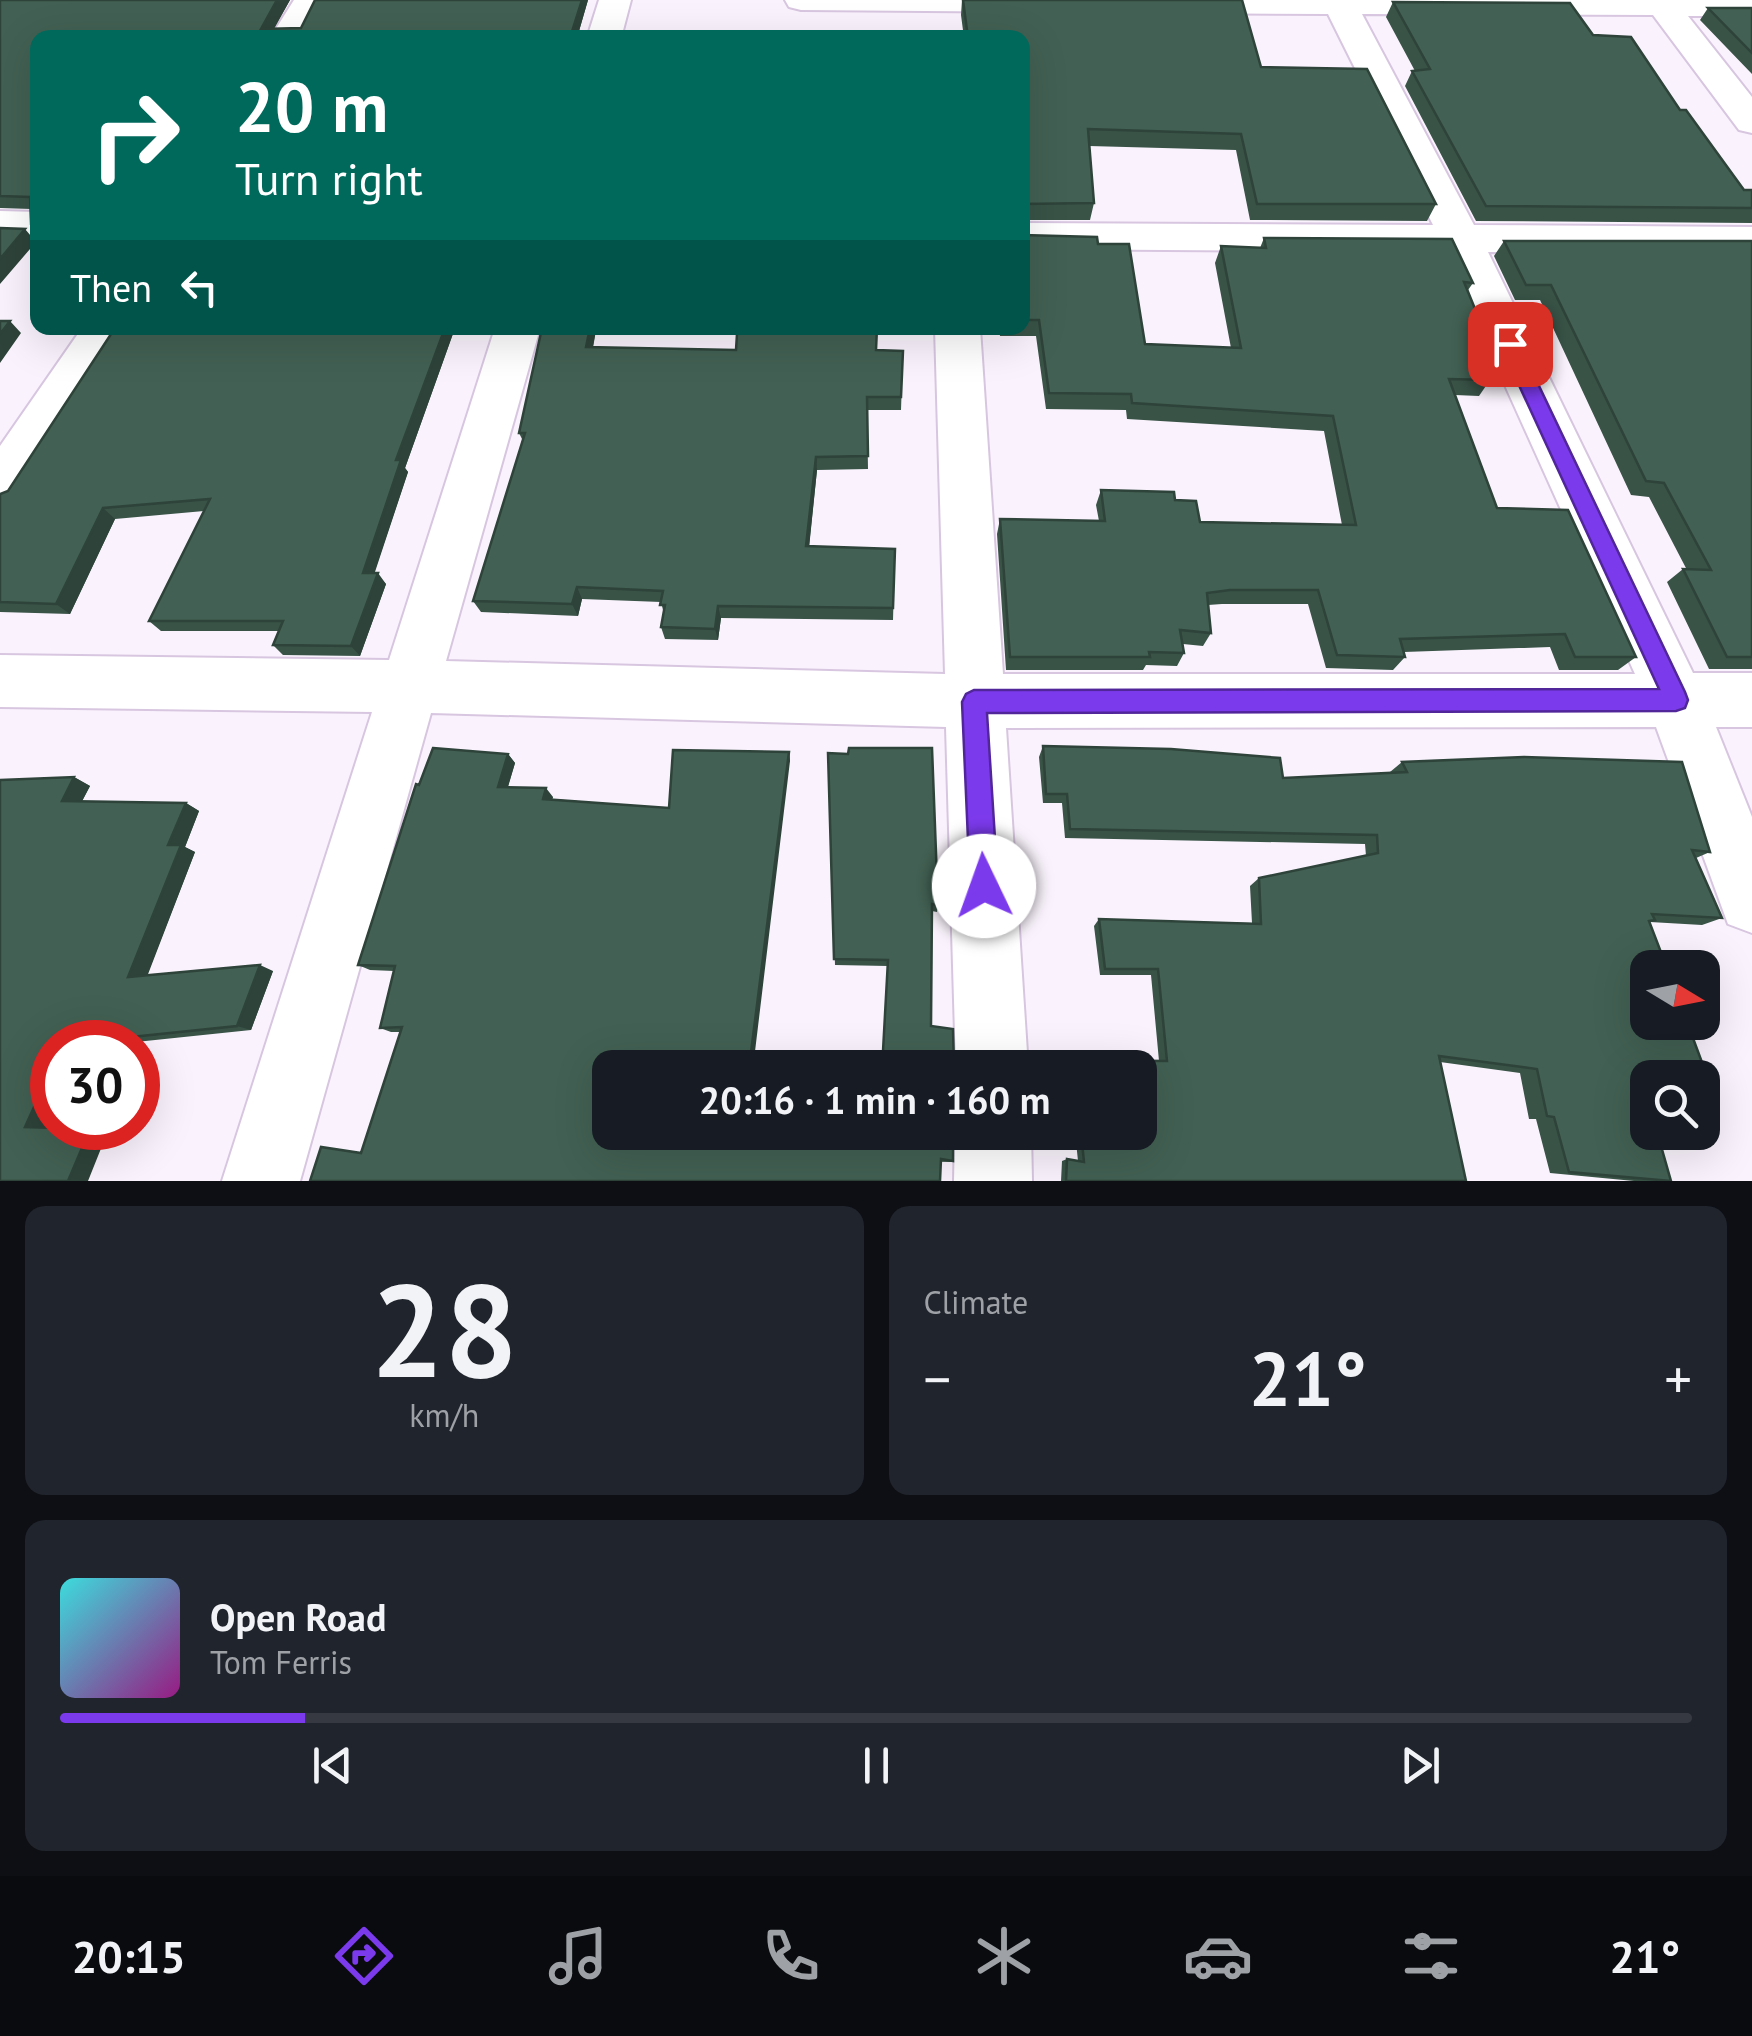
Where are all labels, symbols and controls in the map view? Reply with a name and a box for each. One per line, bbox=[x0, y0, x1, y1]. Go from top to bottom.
text: 20 m bbox=[235, 61, 388, 151]
icon: right bbox=[70, 70, 200, 200]
text: Turn right bbox=[235, 149, 423, 207]
icon: left bbox=[172, 260, 227, 315]
text: Then bbox=[70, 263, 152, 312]
pin bbox=[1468, 302, 1553, 387]
icon: arrive bbox=[1483, 317, 1538, 372]
position arrow bbox=[932, 834, 1036, 938]
north arrow bbox=[1630, 950, 1720, 1040]
map controls bbox=[1630, 950, 1720, 1150]
speed limit sign: 30 bbox=[30, 1020, 160, 1150]
button: search bbox=[1630, 1060, 1720, 1150]
text: 20:16 · 1 min · 160 m bbox=[699, 1075, 1050, 1124]
text: 28 bbox=[371, 1245, 518, 1413]
text: Climate bbox=[924, 1281, 1028, 1323]
text: 21° bbox=[1249, 1330, 1367, 1427]
text: − bbox=[924, 1343, 951, 1414]
text: + bbox=[1664, 1343, 1692, 1414]
text: km/h bbox=[409, 1394, 479, 1436]
text: Open Road bbox=[210, 1592, 386, 1641]
text: Tom Ferris bbox=[210, 1641, 352, 1683]
icon: previous bbox=[305, 1738, 360, 1793]
icon: pause bbox=[849, 1738, 904, 1793]
icon: next bbox=[1393, 1738, 1448, 1793]
icon: directions bbox=[329, 1921, 399, 1991]
icon: music bbox=[543, 1921, 613, 1991]
icon: phone bbox=[756, 1921, 826, 1991]
icon: climate bbox=[969, 1921, 1039, 1991]
icon: car bbox=[1183, 1921, 1253, 1991]
icon: filters bbox=[1396, 1921, 1466, 1991]
text: 20:15 bbox=[72, 1927, 186, 1985]
text: 21° bbox=[1610, 1927, 1680, 1985]

